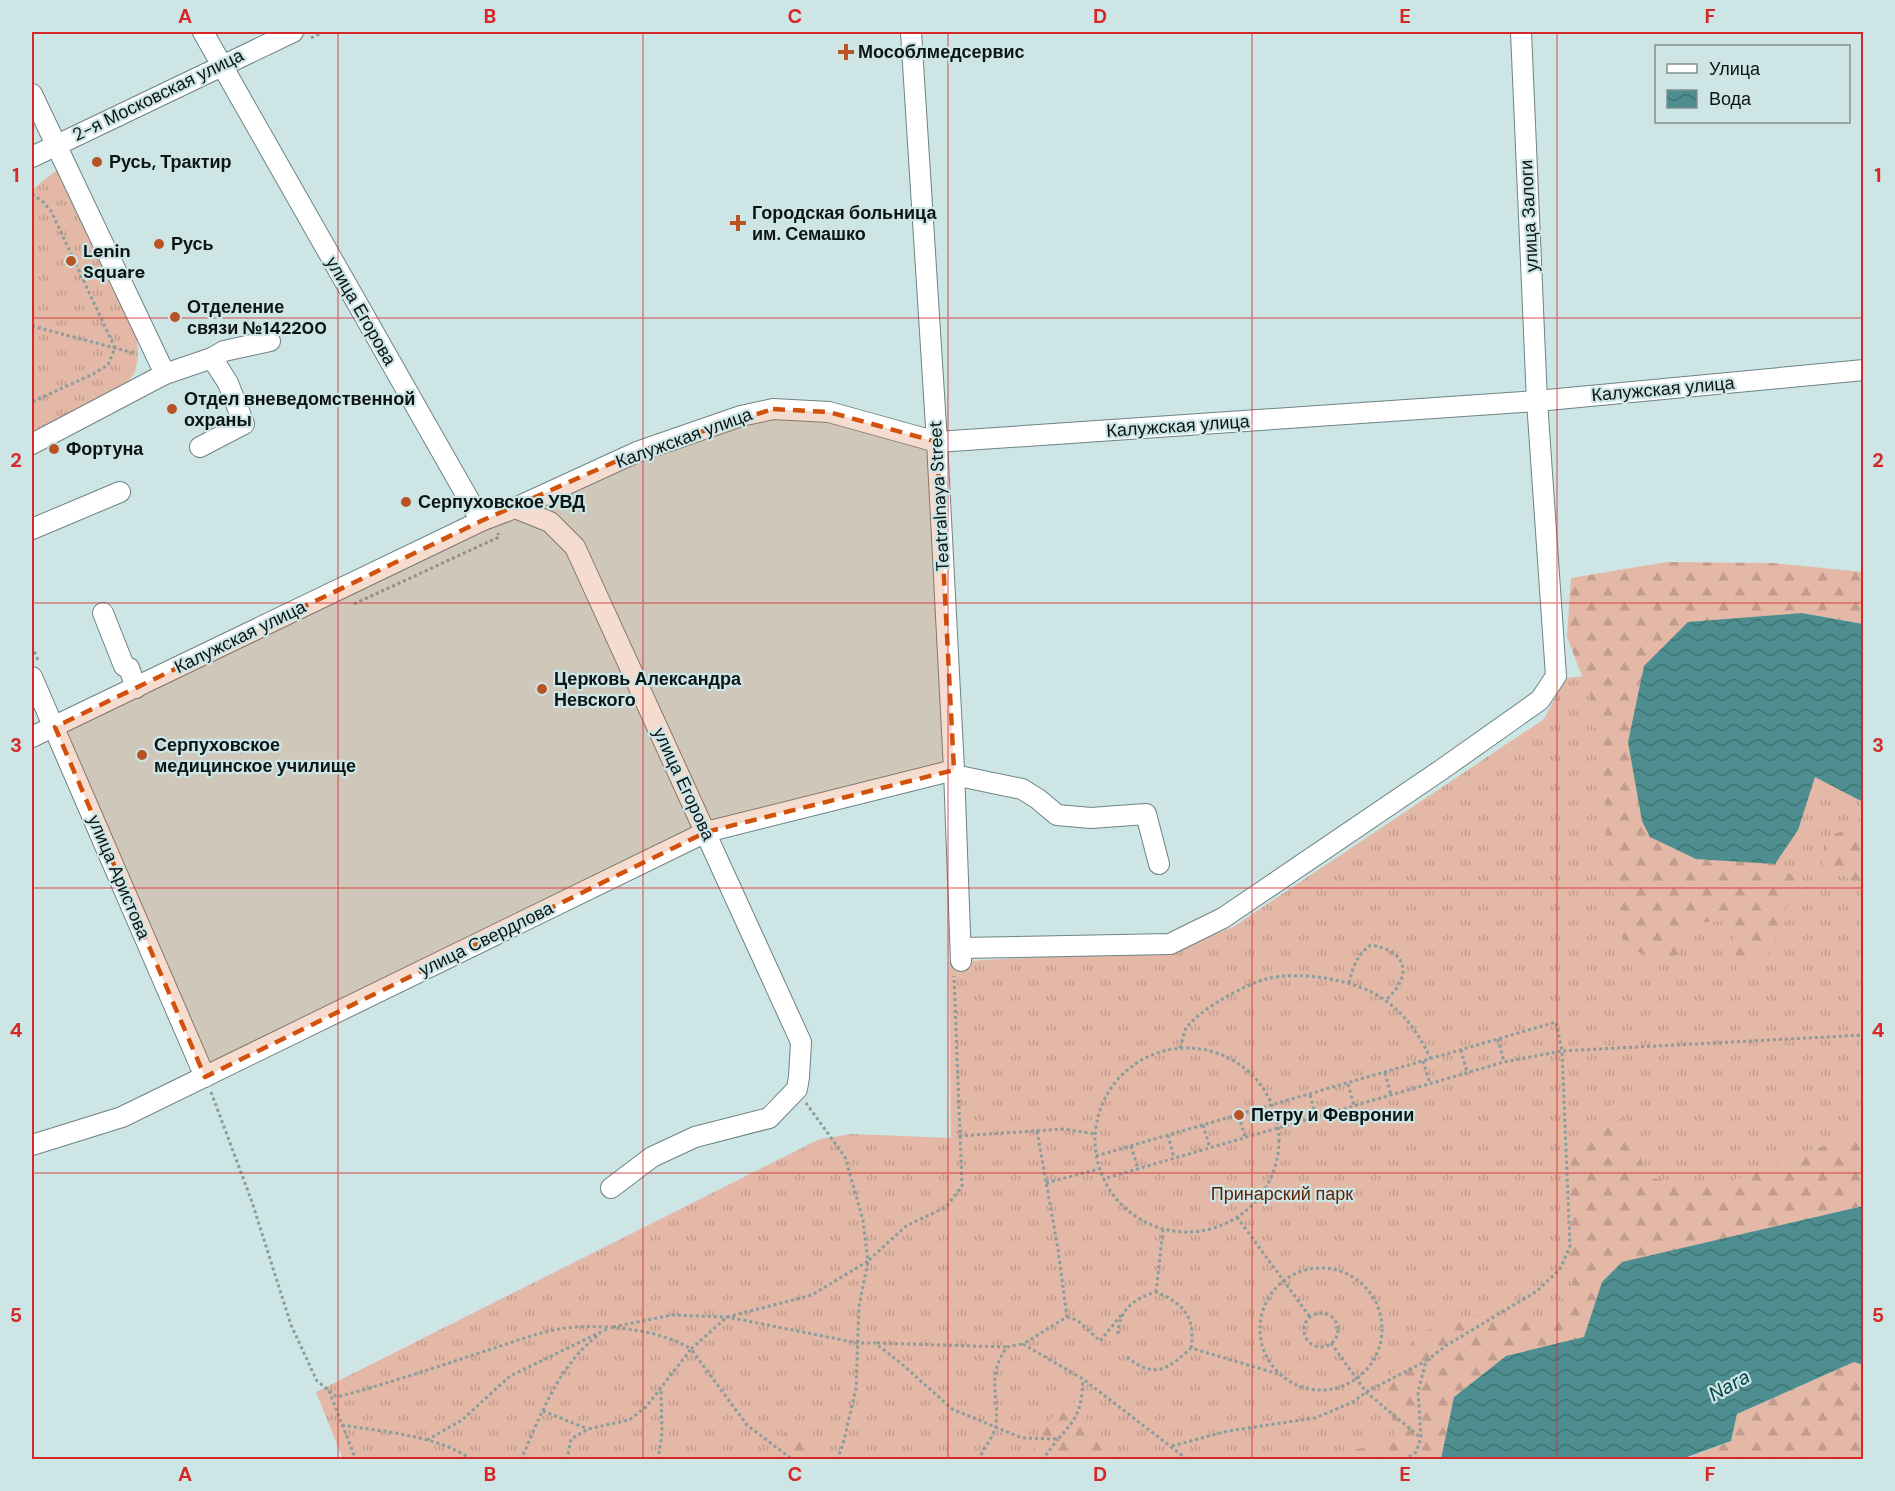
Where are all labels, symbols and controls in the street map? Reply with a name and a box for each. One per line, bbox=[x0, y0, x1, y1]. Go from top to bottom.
text: A bbox=[178, 3, 192, 29]
text: B bbox=[484, 3, 496, 29]
text: C bbox=[788, 3, 802, 29]
text: D bbox=[1093, 3, 1107, 29]
text: E bbox=[1399, 3, 1411, 29]
text: F bbox=[1704, 3, 1716, 29]
place label: Мособлмедсервис bbox=[858, 40, 1025, 64]
street label: 2-я Московская улица bbox=[68, 43, 248, 147]
marker: Мособлмедсервис bbox=[839, 45, 853, 59]
legend bbox=[1655, 45, 1850, 123]
text: Улица bbox=[1709, 57, 1761, 81]
text: Вода bbox=[1709, 87, 1752, 111]
place label: Русь, Трактир bbox=[109, 150, 232, 174]
marker: Русь, Трактир bbox=[90, 155, 104, 169]
street label: улица Залоги bbox=[1514, 159, 1544, 273]
text: 1 bbox=[12, 162, 20, 188]
text: 1 bbox=[1874, 162, 1882, 188]
place label: Городская больница им. Семашко bbox=[752, 201, 937, 246]
marker: Городская больница им. Семашко bbox=[729, 214, 747, 232]
place label: Русь bbox=[171, 232, 214, 256]
marker: Русь bbox=[152, 237, 166, 251]
place label: Lenin Square bbox=[83, 239, 146, 284]
street label: улица Егорова bbox=[320, 252, 402, 371]
marker: Lenin Square bbox=[64, 254, 78, 268]
place label: Отделение связи №142200 bbox=[187, 295, 327, 340]
marker: Отделение связи №142200 bbox=[168, 310, 182, 324]
street label: Калужская улица bbox=[1590, 371, 1737, 407]
place label: Отдел вневедомственной охраны bbox=[184, 387, 415, 432]
marker: Отдел вневедомственной охраны bbox=[165, 402, 179, 416]
street label: Калужская улица bbox=[612, 402, 756, 474]
street label: Калужская улица bbox=[1106, 409, 1251, 443]
street label: Teatralnaya Street bbox=[923, 420, 955, 572]
place label: Фортуна bbox=[66, 437, 144, 461]
marker: Фортуна bbox=[47, 442, 61, 456]
text: 2 bbox=[10, 447, 22, 473]
text: 2 bbox=[1872, 447, 1884, 473]
place label: Серпуховское УВД bbox=[418, 490, 585, 514]
marker: Серпуховское УВД bbox=[399, 495, 413, 509]
street label: Калужская улица bbox=[170, 594, 311, 679]
place label: Церковь Александра Невского bbox=[554, 667, 742, 712]
marker: Церковь Александра Невского bbox=[535, 682, 549, 696]
street label: улица Егорова bbox=[647, 724, 721, 845]
text: 3 bbox=[10, 732, 22, 758]
text: 3 bbox=[1872, 732, 1884, 758]
place label: Серпуховское медицинское училище bbox=[154, 733, 356, 778]
marker: Серпуховское медицинское училище bbox=[135, 748, 149, 762]
street label: улица Аристова bbox=[82, 811, 156, 944]
street label: улица Свердлова bbox=[415, 896, 558, 982]
text: 4 bbox=[10, 1017, 23, 1043]
text: 4 bbox=[1872, 1017, 1885, 1043]
place label: Петру и Февронии bbox=[1251, 1103, 1414, 1127]
marker: Петру и Февронии bbox=[1232, 1108, 1246, 1122]
park label: Принарский парк bbox=[1211, 1182, 1353, 1206]
text: 5 bbox=[10, 1302, 22, 1328]
text: 5 bbox=[1872, 1302, 1884, 1328]
water label: Nara bbox=[1704, 1363, 1754, 1407]
text: A bbox=[178, 1461, 192, 1487]
text: B bbox=[484, 1461, 496, 1487]
text: C bbox=[788, 1461, 802, 1487]
text: D bbox=[1093, 1461, 1107, 1487]
text: E bbox=[1399, 1461, 1411, 1487]
text: F bbox=[1704, 1461, 1716, 1487]

